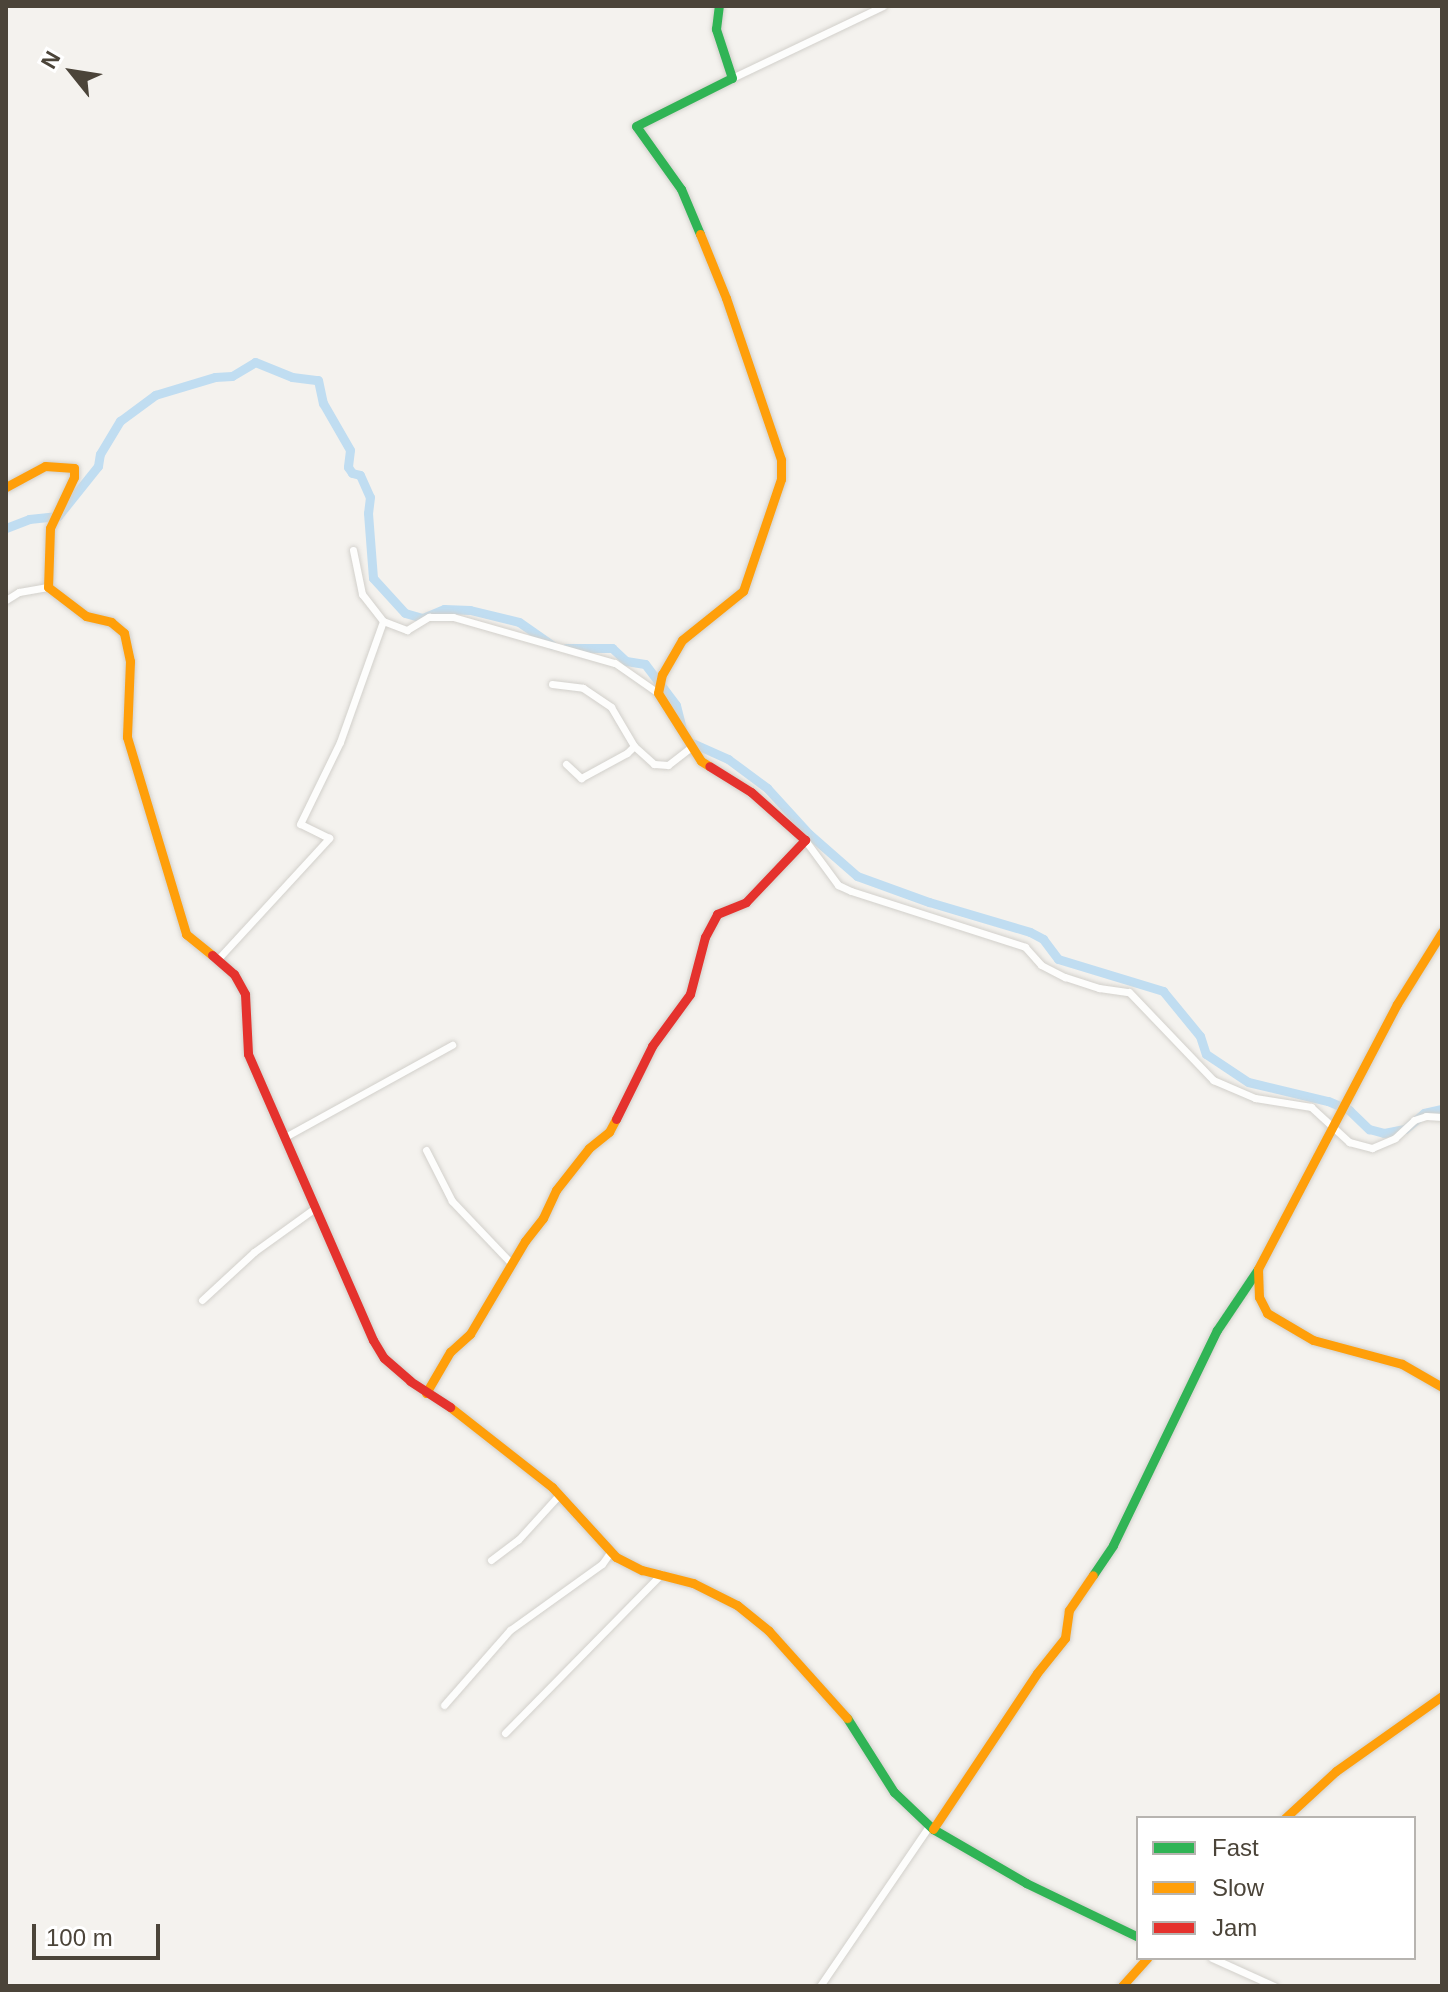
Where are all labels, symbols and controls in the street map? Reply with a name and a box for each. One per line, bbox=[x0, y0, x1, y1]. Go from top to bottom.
north arrow bbox=[32, 32, 112, 112]
text: N bbox=[36, 47, 66, 73]
legend bbox=[1136, 1816, 1416, 1960]
text: Fast bbox=[1212, 1834, 1259, 1861]
text: Slow bbox=[1212, 1874, 1264, 1901]
scale bar bbox=[36, 1908, 164, 1958]
text: Jam bbox=[1212, 1914, 1257, 1941]
text: 100 m bbox=[46, 1924, 113, 1951]

